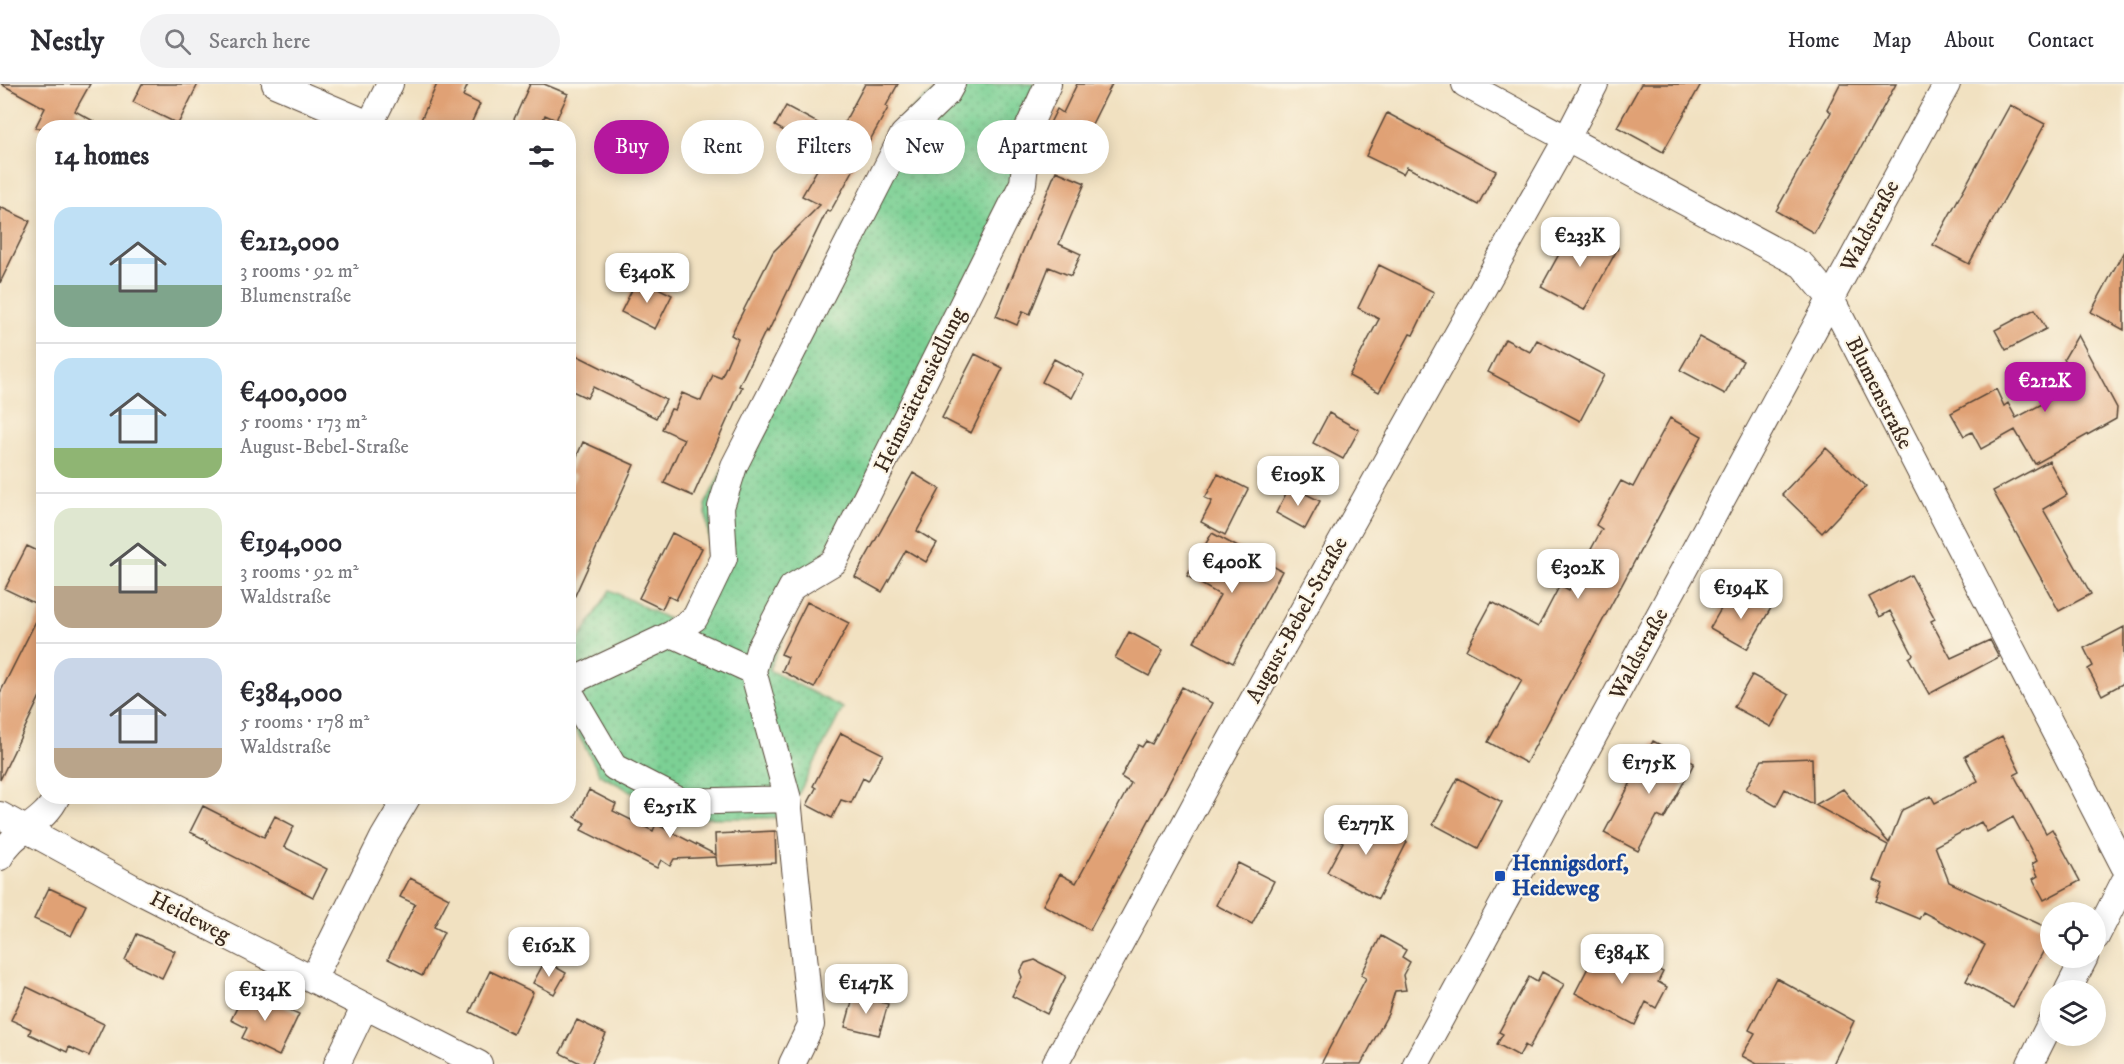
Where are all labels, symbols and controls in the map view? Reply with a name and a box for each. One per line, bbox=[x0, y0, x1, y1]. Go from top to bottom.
search box bbox=[140, 14, 560, 68]
text: Nestly bbox=[30, 24, 104, 59]
icon: search bbox=[161, 25, 194, 58]
text: Search here bbox=[209, 28, 310, 55]
text: Home bbox=[1788, 28, 1840, 54]
text: Map bbox=[1873, 28, 1911, 54]
text: About bbox=[1944, 28, 1995, 54]
text: Contact bbox=[2028, 28, 2094, 54]
chip: Buy bbox=[594, 120, 669, 174]
chip: Rent bbox=[681, 120, 764, 174]
chip: Filters bbox=[776, 120, 872, 174]
chip: New bbox=[884, 120, 965, 174]
chip: Apartment bbox=[977, 120, 1109, 174]
text: 14 homes bbox=[54, 140, 149, 173]
icon: filters bbox=[525, 140, 558, 173]
street label: Waldstraße bbox=[1834, 175, 1905, 277]
pin: €233K bbox=[1538, 217, 1622, 268]
text: €233K bbox=[1555, 224, 1605, 249]
text: €212,000 bbox=[240, 226, 340, 259]
icon: home bbox=[102, 231, 174, 303]
pin: €340K bbox=[605, 253, 689, 304]
text: 3 rooms · 92 m² bbox=[240, 259, 359, 284]
text: €340K bbox=[619, 260, 675, 285]
text: Blumenstraße bbox=[240, 284, 351, 309]
street label: Heimstättensiedlung bbox=[868, 303, 972, 477]
street label: Blumenstraße bbox=[1839, 332, 1919, 454]
pin: €212K bbox=[2003, 362, 2087, 413]
text: €212K bbox=[2019, 369, 2071, 394]
text: €400,000 bbox=[240, 377, 347, 410]
icon: home bbox=[102, 382, 174, 454]
text: 5 rooms · 173 m² bbox=[240, 410, 367, 435]
text: August-Bebel-Straße bbox=[240, 435, 409, 460]
pin: €109K bbox=[1256, 456, 1340, 507]
text: €109K bbox=[1271, 463, 1325, 488]
text: €194,000 bbox=[240, 527, 342, 560]
icon: home bbox=[102, 532, 174, 604]
street label: August-Bebel-Straße bbox=[1240, 532, 1354, 708]
pin: €400K bbox=[1190, 543, 1274, 594]
pin: €302K bbox=[1536, 549, 1620, 600]
text: €400K bbox=[1203, 550, 1261, 575]
text: €302K bbox=[1551, 556, 1605, 581]
text: 3 rooms · 92 m² bbox=[240, 560, 359, 585]
pin: €194K bbox=[1699, 569, 1783, 620]
text: €194K bbox=[1714, 576, 1768, 601]
text: Waldstraße bbox=[240, 585, 331, 610]
street label: Waldstraße bbox=[1603, 603, 1674, 705]
text: €384,000 bbox=[240, 677, 343, 710]
icon: home bbox=[102, 682, 174, 754]
text: 5 rooms · 178 m² bbox=[240, 710, 369, 735]
text: Waldstraße bbox=[240, 735, 331, 760]
pin: €175K bbox=[1607, 744, 1691, 795]
text: €175K bbox=[1622, 751, 1676, 776]
pin: €251K bbox=[628, 788, 712, 839]
text: €251K bbox=[644, 795, 696, 820]
pin: €277K bbox=[1324, 805, 1408, 856]
text: €277K bbox=[1338, 812, 1394, 837]
place label: Hennigsdorf, Heideweg bbox=[1512, 850, 1629, 902]
marker: Hennigsdorf, Heideweg bbox=[1493, 869, 1507, 883]
street label: Heideweg bbox=[145, 885, 235, 949]
map controls bbox=[2040, 902, 2106, 1046]
button: locate bbox=[2040, 902, 2106, 968]
pin: €162K bbox=[507, 927, 591, 978]
text: €162K bbox=[522, 934, 576, 959]
pin: €384K bbox=[1580, 934, 1664, 985]
text: €384K bbox=[1595, 941, 1649, 966]
pin: €147K bbox=[824, 964, 908, 1015]
pin: €134K bbox=[223, 971, 307, 1022]
text: €147K bbox=[839, 971, 893, 996]
text: €134K bbox=[239, 978, 291, 1003]
button: layers bbox=[2040, 980, 2106, 1046]

